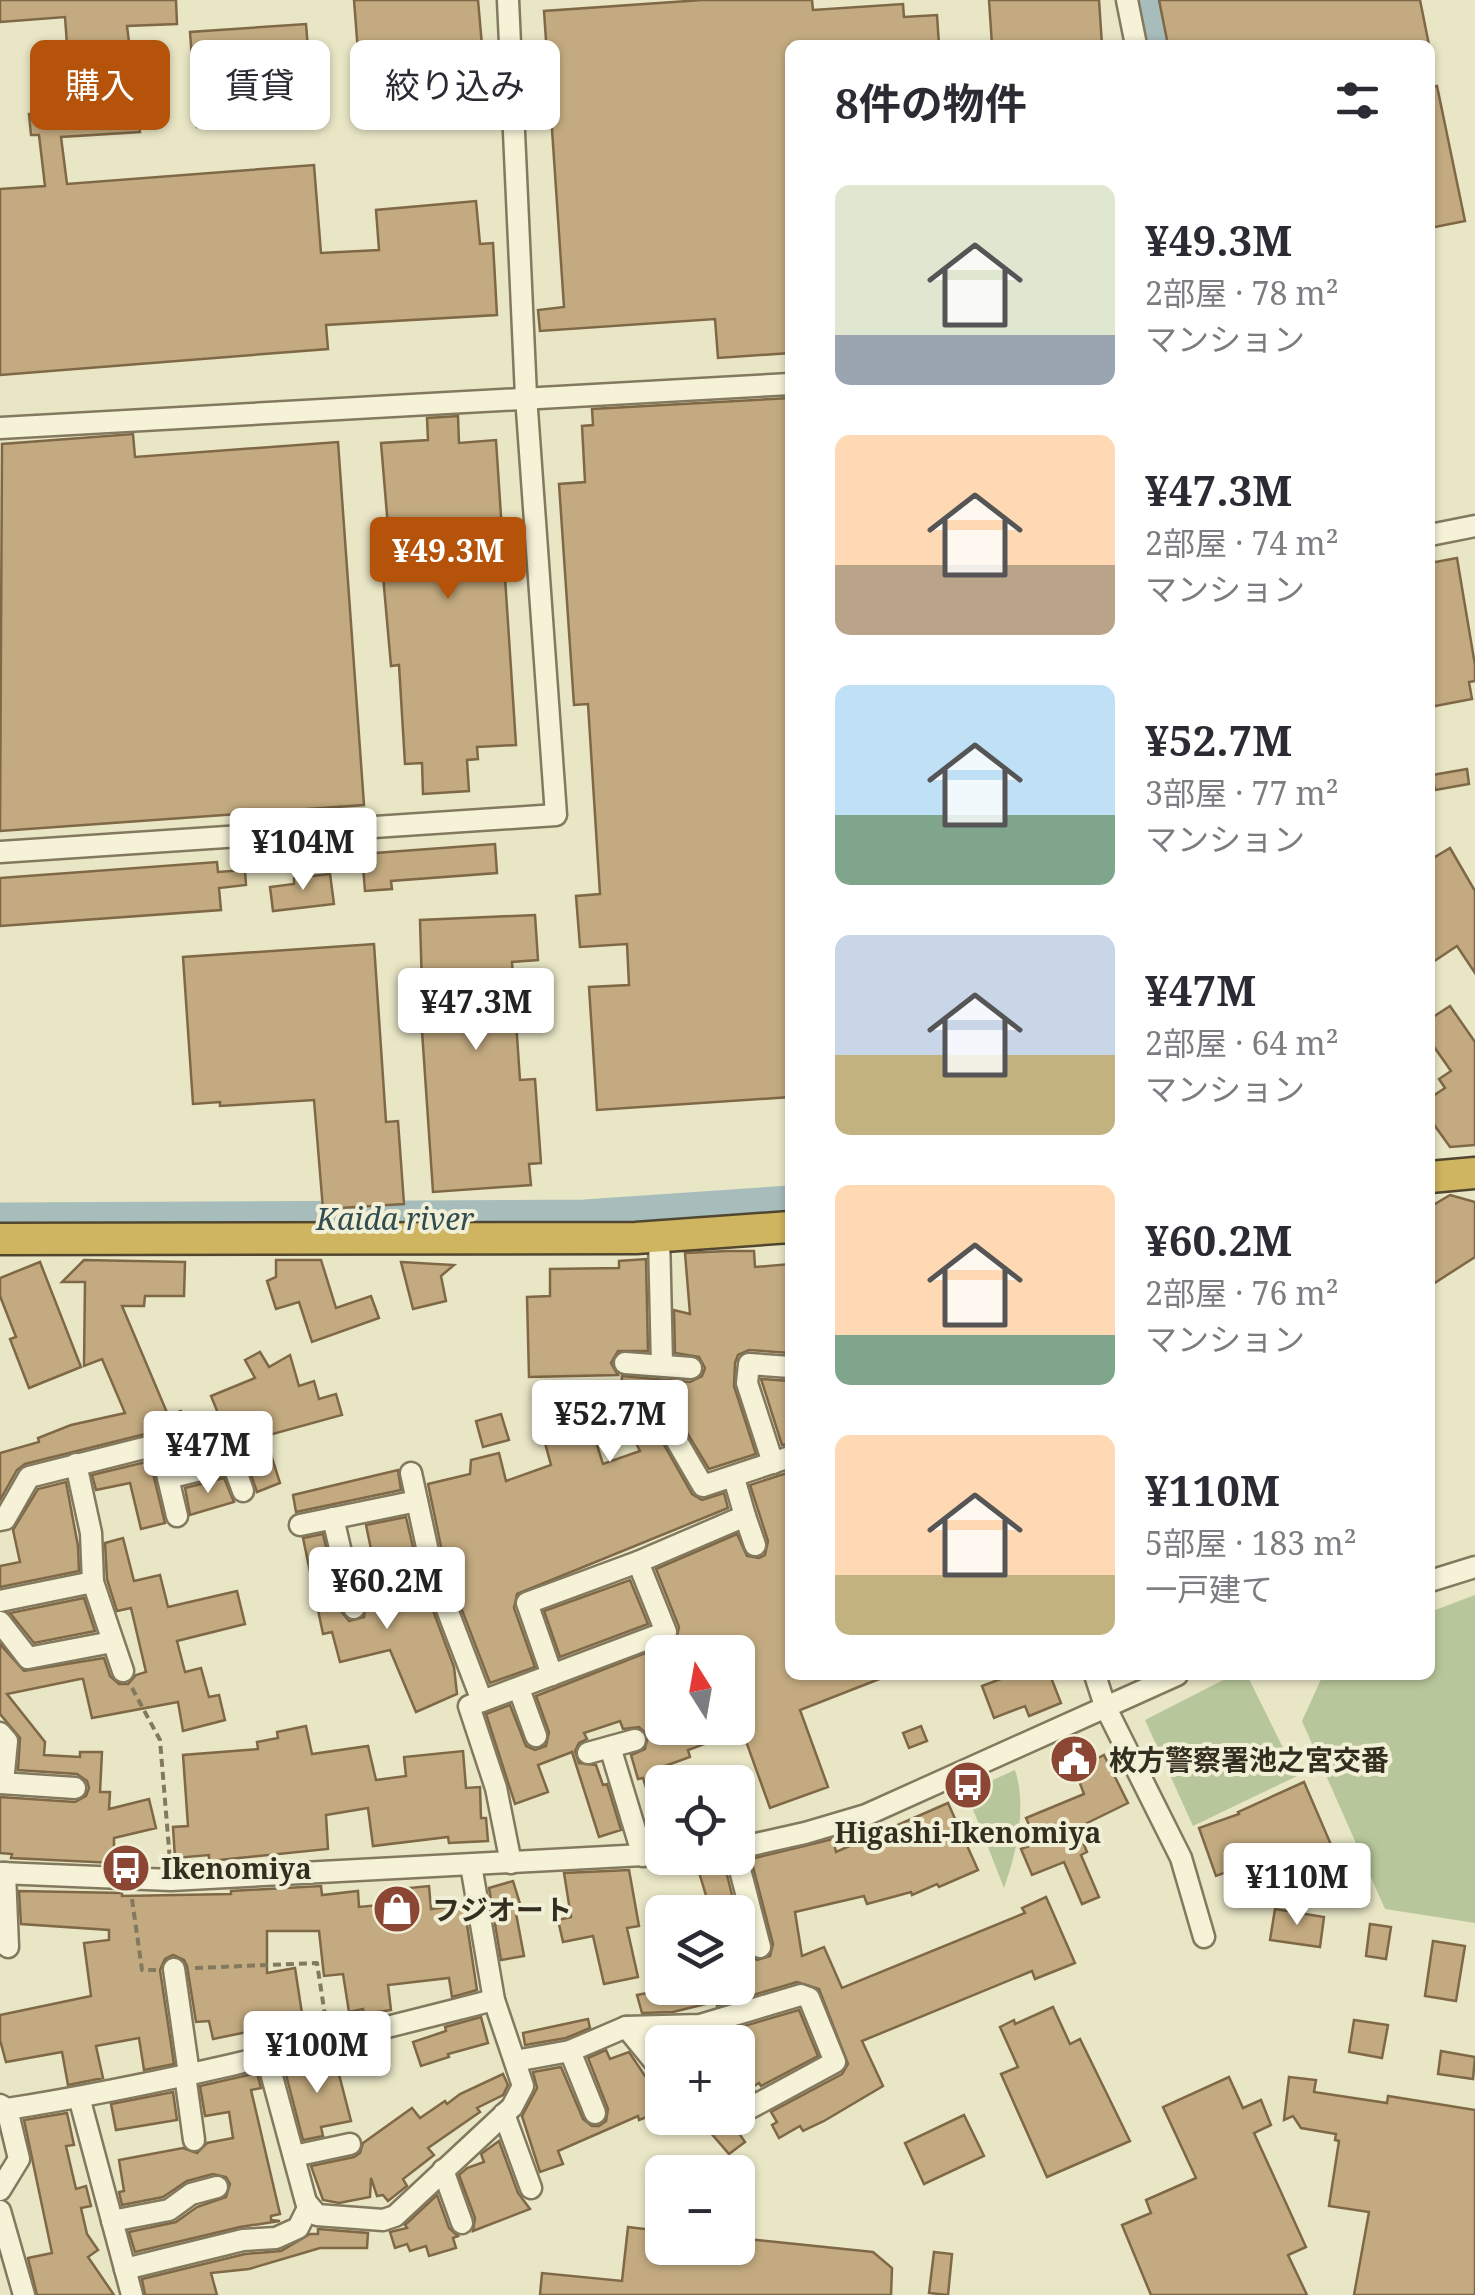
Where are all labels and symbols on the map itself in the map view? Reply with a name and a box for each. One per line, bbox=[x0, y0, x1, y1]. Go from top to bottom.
pin: ¥49.3M bbox=[367, 517, 529, 602]
pin: ¥104M bbox=[233, 808, 373, 893]
pin: ¥47.3M bbox=[395, 968, 557, 1053]
water label: Kaida river bbox=[315, 1198, 475, 1239]
pin: ¥52.7M bbox=[529, 1380, 691, 1465]
pin: ¥47M bbox=[149, 1411, 267, 1496]
pin: ¥60.2M bbox=[306, 1547, 468, 1632]
north arrow bbox=[645, 1635, 755, 1745]
public building icon: 枚方警察署池之宮交番 bbox=[1048, 1733, 1100, 1785]
place label: 枚方警察署池之宮交番 bbox=[1109, 1740, 1389, 1778]
bus stop icon: Higashi-Ikenomiya bbox=[942, 1759, 994, 1811]
place label: Higashi-Ikenomiya bbox=[835, 1813, 1101, 1851]
bus stop icon: Ikenomiya bbox=[100, 1842, 152, 1894]
pin: ¥110M bbox=[1227, 1843, 1367, 1928]
place label: Ikenomiya bbox=[161, 1849, 312, 1887]
shop icon: フジオート bbox=[371, 1883, 423, 1935]
place label: フジオート bbox=[432, 1890, 572, 1928]
pin: ¥100M bbox=[247, 2011, 387, 2096]

